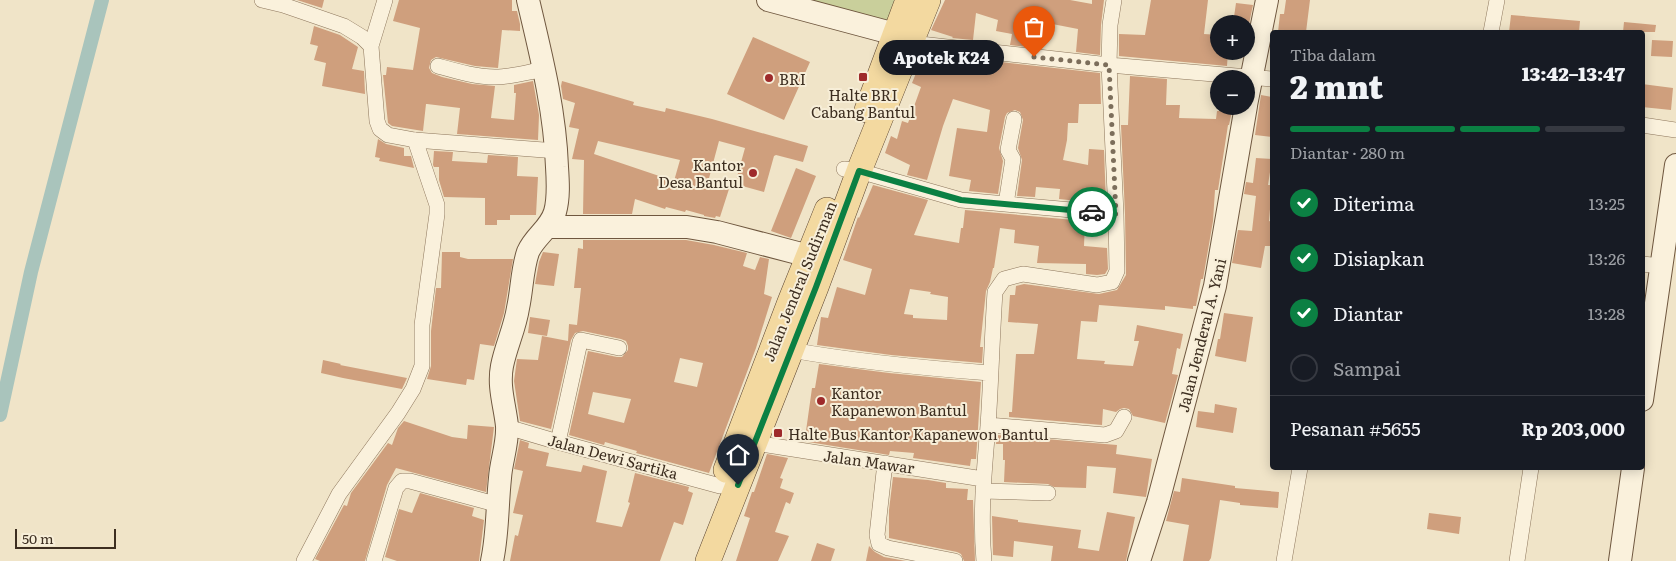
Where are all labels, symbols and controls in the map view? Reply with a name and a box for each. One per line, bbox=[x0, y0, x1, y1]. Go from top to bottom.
pin bbox=[1013, 6, 1055, 57]
icon: bag bbox=[1020, 13, 1048, 41]
map controls bbox=[1210, 15, 1255, 115]
button: + bbox=[1210, 15, 1255, 60]
callout: Apotek K24 bbox=[879, 40, 1004, 74]
text: Tiba dalam bbox=[1290, 42, 1376, 66]
text: Apotek K24 bbox=[893, 45, 990, 69]
text: 13:42–13:47 bbox=[1522, 59, 1625, 87]
text: 2 mnt bbox=[1290, 61, 1383, 109]
place label: BRI bbox=[779, 67, 806, 90]
button: − bbox=[1210, 70, 1255, 115]
marker: Halte BRI Cabang Bantul bbox=[857, 71, 869, 83]
marker: BRI bbox=[763, 72, 775, 84]
place label: Halte BRI Cabang Bantul bbox=[811, 83, 915, 123]
text: Diantar · 280 m bbox=[1290, 140, 1405, 164]
place label: Kantor Desa Bantul bbox=[658, 153, 743, 193]
marker: Kantor Desa Bantul bbox=[747, 167, 759, 179]
courier bbox=[1067, 187, 1117, 237]
icon: check bbox=[1290, 189, 1318, 217]
text: Diterima bbox=[1333, 189, 1415, 217]
text: 13:25 bbox=[1588, 191, 1625, 215]
street label: Jalan Jendral Sudirman bbox=[756, 197, 842, 365]
icon: car bbox=[1078, 198, 1106, 226]
icon: check bbox=[1290, 244, 1318, 272]
text: Disiapkan bbox=[1333, 244, 1424, 272]
text: 13:26 bbox=[1588, 246, 1625, 270]
street label: Jalan Jenderal A. Yani bbox=[1171, 256, 1231, 414]
icon: check bbox=[1290, 299, 1318, 327]
text: Diantar bbox=[1333, 299, 1402, 327]
text: 13:28 bbox=[1588, 301, 1625, 325]
text: Sampai bbox=[1333, 354, 1401, 382]
place label: Kantor Kapanewon Bantul bbox=[831, 381, 967, 421]
marker: Kantor Kapanewon Bantul bbox=[815, 395, 827, 407]
text: Pesanan #5655 bbox=[1290, 414, 1421, 442]
text: Rp 203,000 bbox=[1521, 414, 1625, 442]
place label: Halte Bus Kantor Kapanewon Bantul bbox=[788, 422, 1048, 445]
marker: Halte Bus Kantor Kapanewon Bantul bbox=[772, 427, 784, 439]
street label: Jalan Dewi Sartika bbox=[545, 428, 682, 485]
pin bbox=[717, 434, 759, 485]
icon: home bbox=[724, 441, 752, 469]
street label: Jalan Mawar bbox=[822, 443, 916, 479]
scale bar bbox=[15, 526, 116, 549]
text: 50 m bbox=[22, 528, 54, 548]

